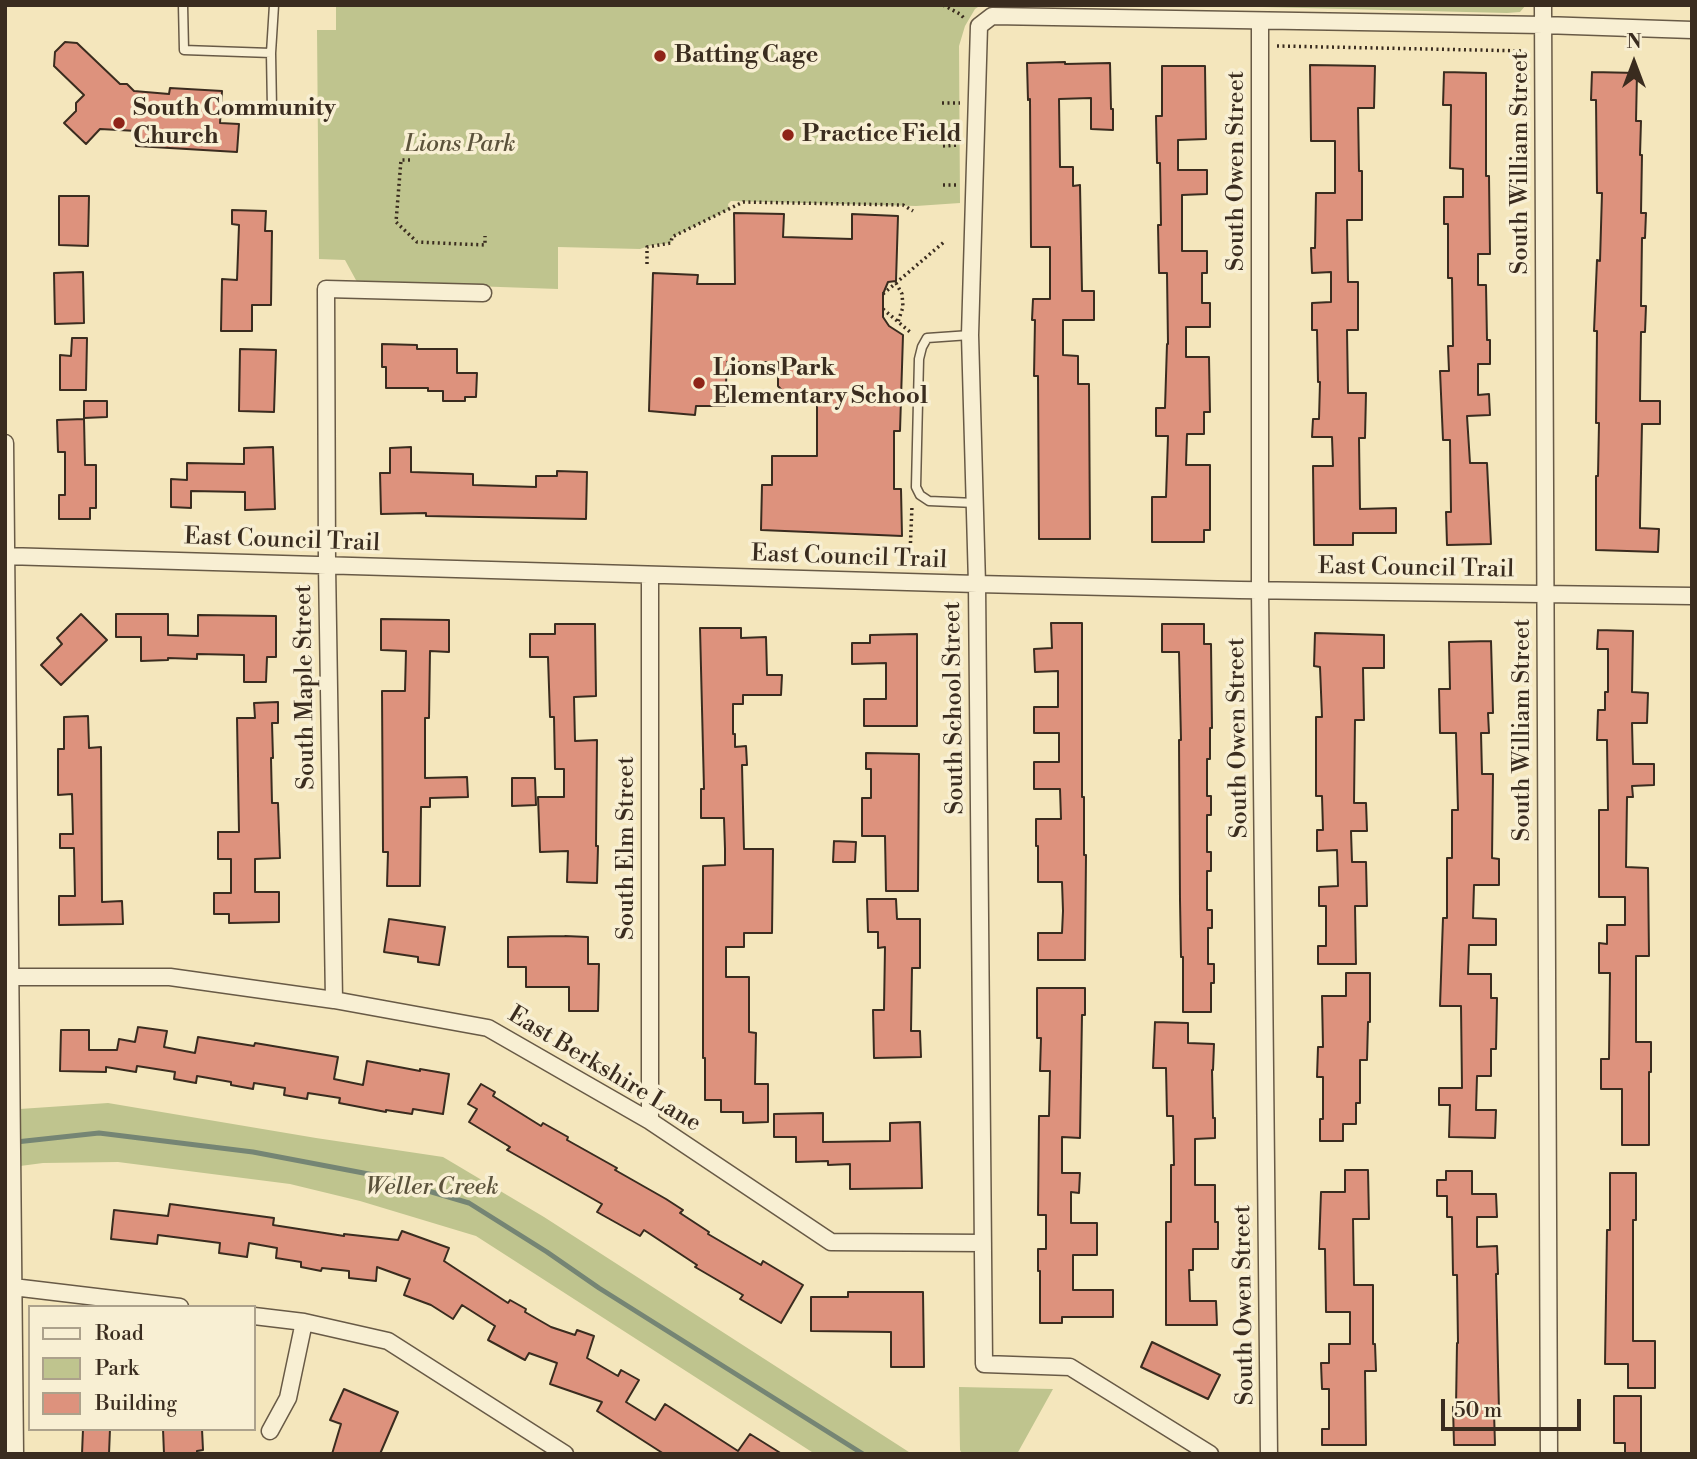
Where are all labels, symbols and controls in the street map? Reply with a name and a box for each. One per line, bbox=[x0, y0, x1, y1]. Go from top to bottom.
north arrow bbox=[1599, 28, 1669, 98]
text: N bbox=[1626, 30, 1642, 54]
place label: Batting Cage bbox=[674, 42, 818, 70]
marker: Batting Cage bbox=[652, 48, 668, 64]
street label: South William Street bbox=[1507, 51, 1535, 275]
street label: South Owen Street bbox=[1223, 71, 1251, 271]
place label: South Community Church bbox=[133, 95, 336, 151]
marker: South Community Church bbox=[111, 115, 127, 131]
place label: Practice Field bbox=[802, 121, 962, 149]
marker: Practice Field bbox=[780, 127, 796, 143]
park label: Lions Park bbox=[405, 131, 515, 159]
place label: Lions Park Elementary School bbox=[713, 355, 928, 411]
marker: Lions Park Elementary School bbox=[691, 375, 707, 391]
street label: East Council Trail bbox=[183, 523, 381, 559]
street label: East Council Trail bbox=[750, 540, 948, 576]
street label: East Council Trail bbox=[1318, 553, 1514, 585]
street label: South Maple Street bbox=[290, 584, 322, 790]
street label: South School Street bbox=[939, 601, 971, 815]
street label: South William Street bbox=[1509, 618, 1537, 842]
street label: South Owen Street bbox=[1223, 637, 1255, 839]
street label: South Elm Street bbox=[613, 756, 641, 940]
street label: East Berkshire Lane bbox=[502, 1001, 706, 1139]
park label: Weller Creek bbox=[366, 1174, 498, 1202]
street label: South Owen Street bbox=[1229, 1204, 1261, 1406]
legend bbox=[28, 1305, 256, 1431]
text: Road bbox=[95, 1321, 144, 1347]
text: Park bbox=[95, 1356, 139, 1382]
scale bar bbox=[1445, 1386, 1585, 1430]
text: Building bbox=[95, 1391, 177, 1417]
text: 50 m bbox=[1454, 1398, 1502, 1424]

